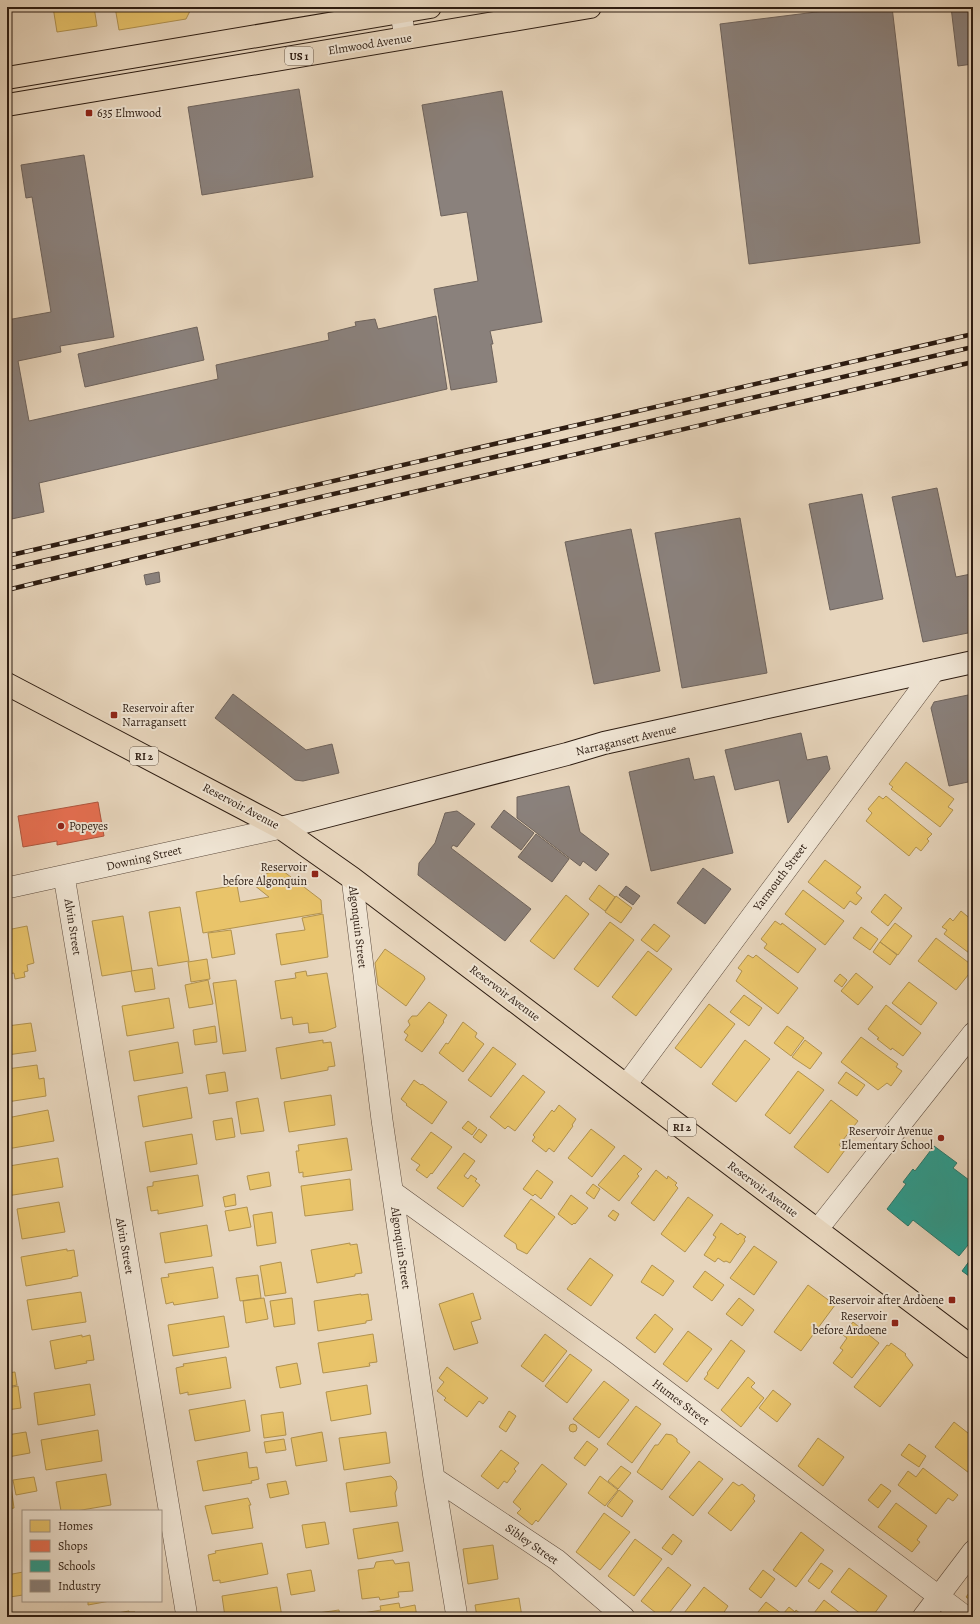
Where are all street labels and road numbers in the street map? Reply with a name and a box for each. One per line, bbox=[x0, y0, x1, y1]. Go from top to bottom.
street label: Elmwood Avenue bbox=[327, 29, 413, 59]
road number: US 1 bbox=[285, 47, 313, 65]
street label: Narragansett Avenue bbox=[574, 721, 678, 759]
road number: RI 2 bbox=[130, 747, 158, 765]
street label: Reservoir Avenue bbox=[200, 779, 282, 833]
street label: Yarmouth Street bbox=[749, 840, 811, 915]
street label: Downing Street bbox=[105, 842, 183, 874]
street label: Algonquin Street bbox=[345, 884, 371, 969]
street label: Alvin Street bbox=[60, 897, 85, 956]
street label: Reservoir Avenue bbox=[466, 961, 544, 1025]
road number: RI 2 bbox=[668, 1118, 696, 1136]
street label: Reservoir Avenue bbox=[724, 1157, 802, 1221]
street label: Algonquin Street bbox=[387, 1205, 415, 1290]
street label: Alvin Street bbox=[112, 1216, 138, 1275]
street label: Humes Street bbox=[649, 1375, 713, 1429]
street label: Sibley Street bbox=[502, 1520, 562, 1568]

